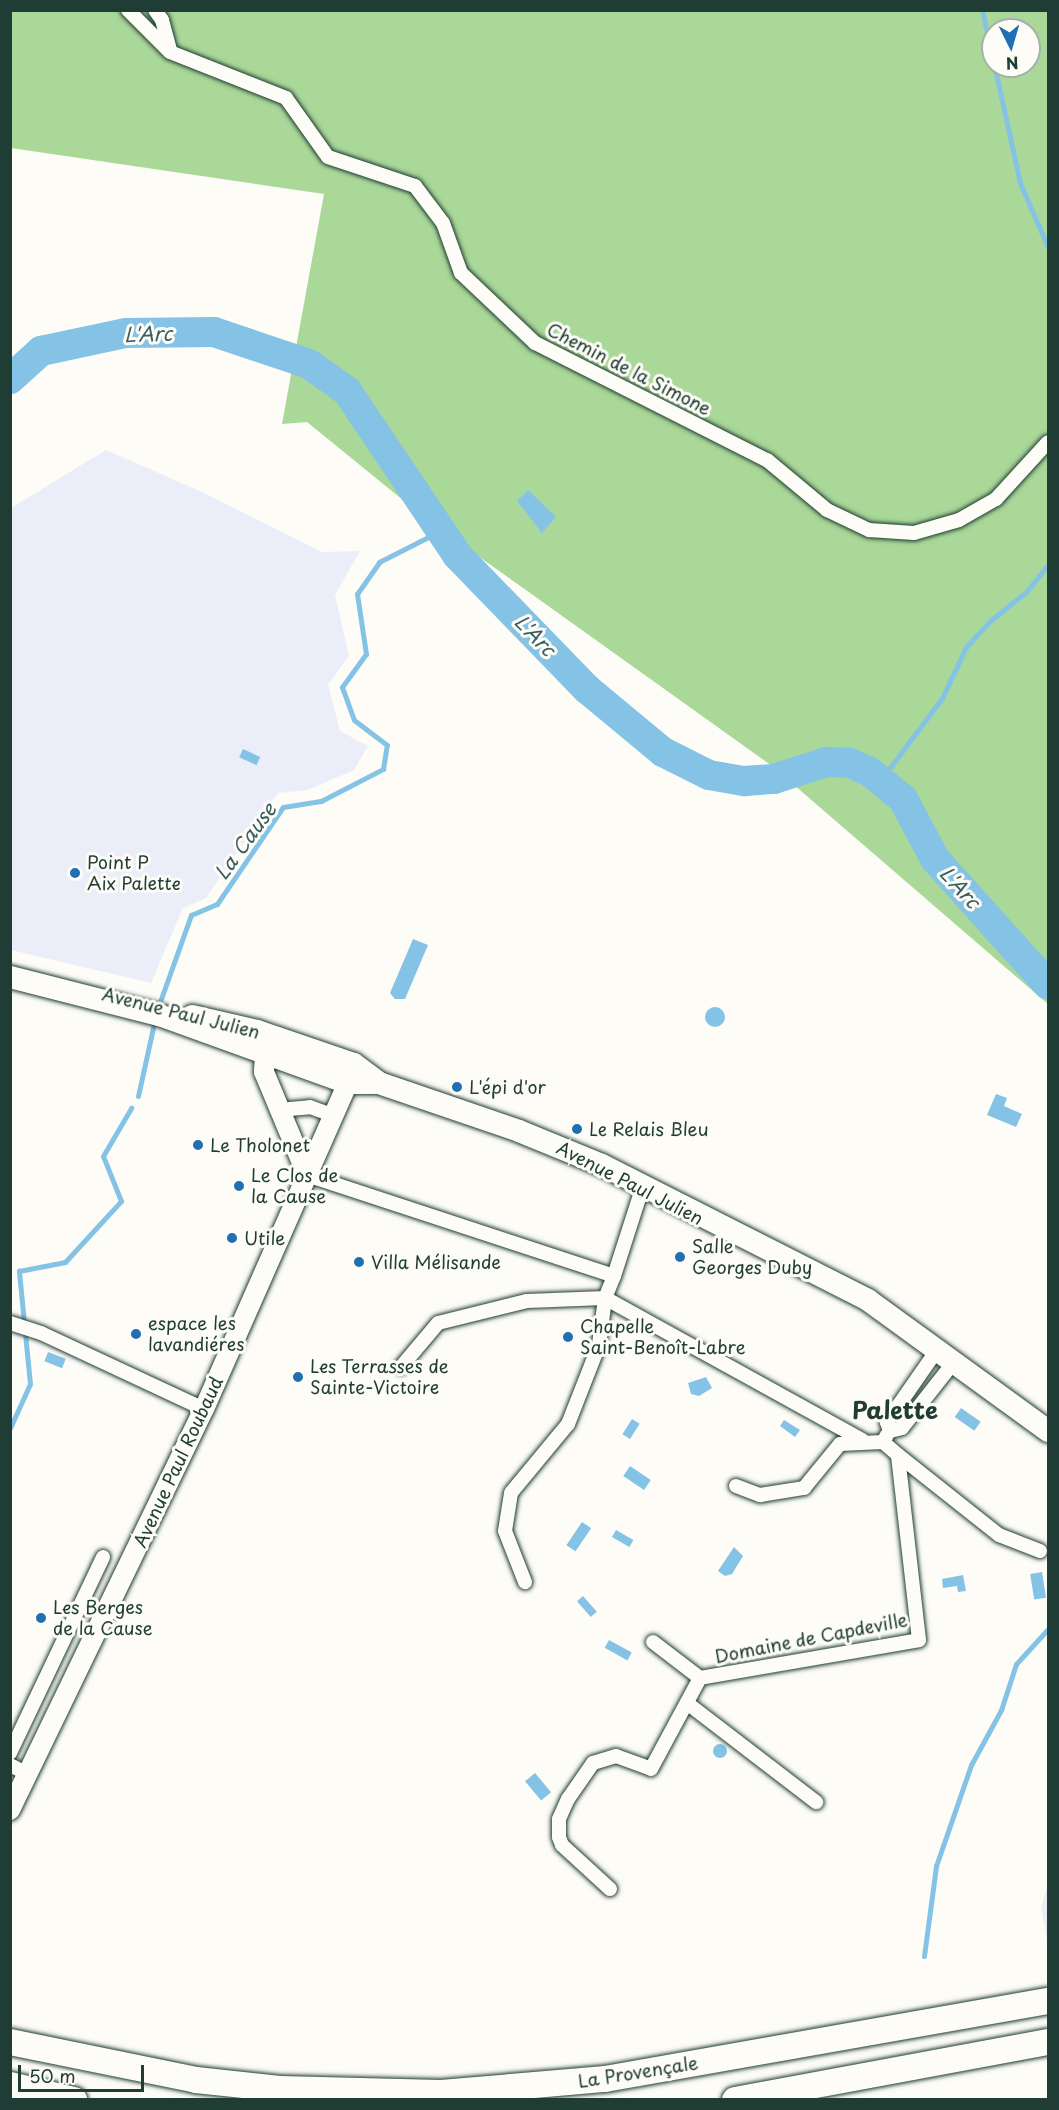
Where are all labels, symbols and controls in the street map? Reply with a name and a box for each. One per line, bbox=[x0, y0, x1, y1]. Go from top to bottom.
north arrow bbox=[981, 18, 1041, 78]
text: N bbox=[1005, 51, 1020, 76]
street label: Chemin de la Simone bbox=[543, 318, 715, 420]
water label: L'Arc bbox=[124, 321, 172, 347]
water label: L'Arc bbox=[510, 609, 560, 661]
water label: La Cause bbox=[209, 798, 281, 884]
place label: Point P Aix Palette bbox=[87, 852, 181, 894]
water label: L'Arc bbox=[935, 861, 985, 913]
marker: Point P Aix Palette bbox=[68, 866, 82, 880]
street label: Avenue Paul Julien bbox=[100, 983, 262, 1043]
place label: L'épi d'or bbox=[469, 1076, 546, 1098]
marker: L'épi d'or bbox=[450, 1080, 464, 1094]
place label: Le Relais Bleu bbox=[589, 1118, 710, 1140]
marker: Le Relais Bleu bbox=[570, 1122, 584, 1136]
place label: Le Tholonet bbox=[210, 1134, 311, 1156]
street label: Avenue Paul Julien bbox=[553, 1137, 707, 1229]
marker: Le Tholonet bbox=[191, 1138, 205, 1152]
place label: Le Clos de la Cause bbox=[251, 1165, 339, 1208]
marker: Le Clos de la Cause bbox=[232, 1179, 246, 1193]
place label: Utile bbox=[244, 1227, 285, 1249]
marker: Utile bbox=[225, 1231, 239, 1245]
place label: Salle Georges Duby bbox=[692, 1236, 813, 1278]
marker: Salle Georges Duby bbox=[673, 1250, 687, 1264]
place label: Villa Mélisande bbox=[371, 1251, 501, 1273]
marker: Villa Mélisande bbox=[352, 1255, 366, 1269]
place label: espace les lavandiéres bbox=[148, 1313, 244, 1356]
place label: Chapelle Saint-Benoît-Labre bbox=[580, 1316, 746, 1358]
marker: espace les lavandiéres bbox=[129, 1327, 143, 1341]
marker: Chapelle Saint-Benoît-Labre bbox=[561, 1330, 575, 1344]
place label: Les Terrasses de Sainte-Victoire bbox=[310, 1356, 450, 1398]
marker: Les Terrasses de Sainte-Victoire bbox=[291, 1370, 305, 1384]
street label: Avenue Paul Roubaud bbox=[129, 1374, 227, 1550]
district label: Palette bbox=[852, 1396, 938, 1424]
place label: Les Berges de la Cause bbox=[53, 1597, 153, 1640]
street label: Domaine de Capdeville bbox=[712, 1609, 910, 1667]
marker: Les Berges de la Cause bbox=[34, 1611, 48, 1625]
street label: La Provençale bbox=[577, 2052, 699, 2092]
scale bar bbox=[21, 2053, 147, 2091]
text: 50 m bbox=[29, 2062, 76, 2089]

